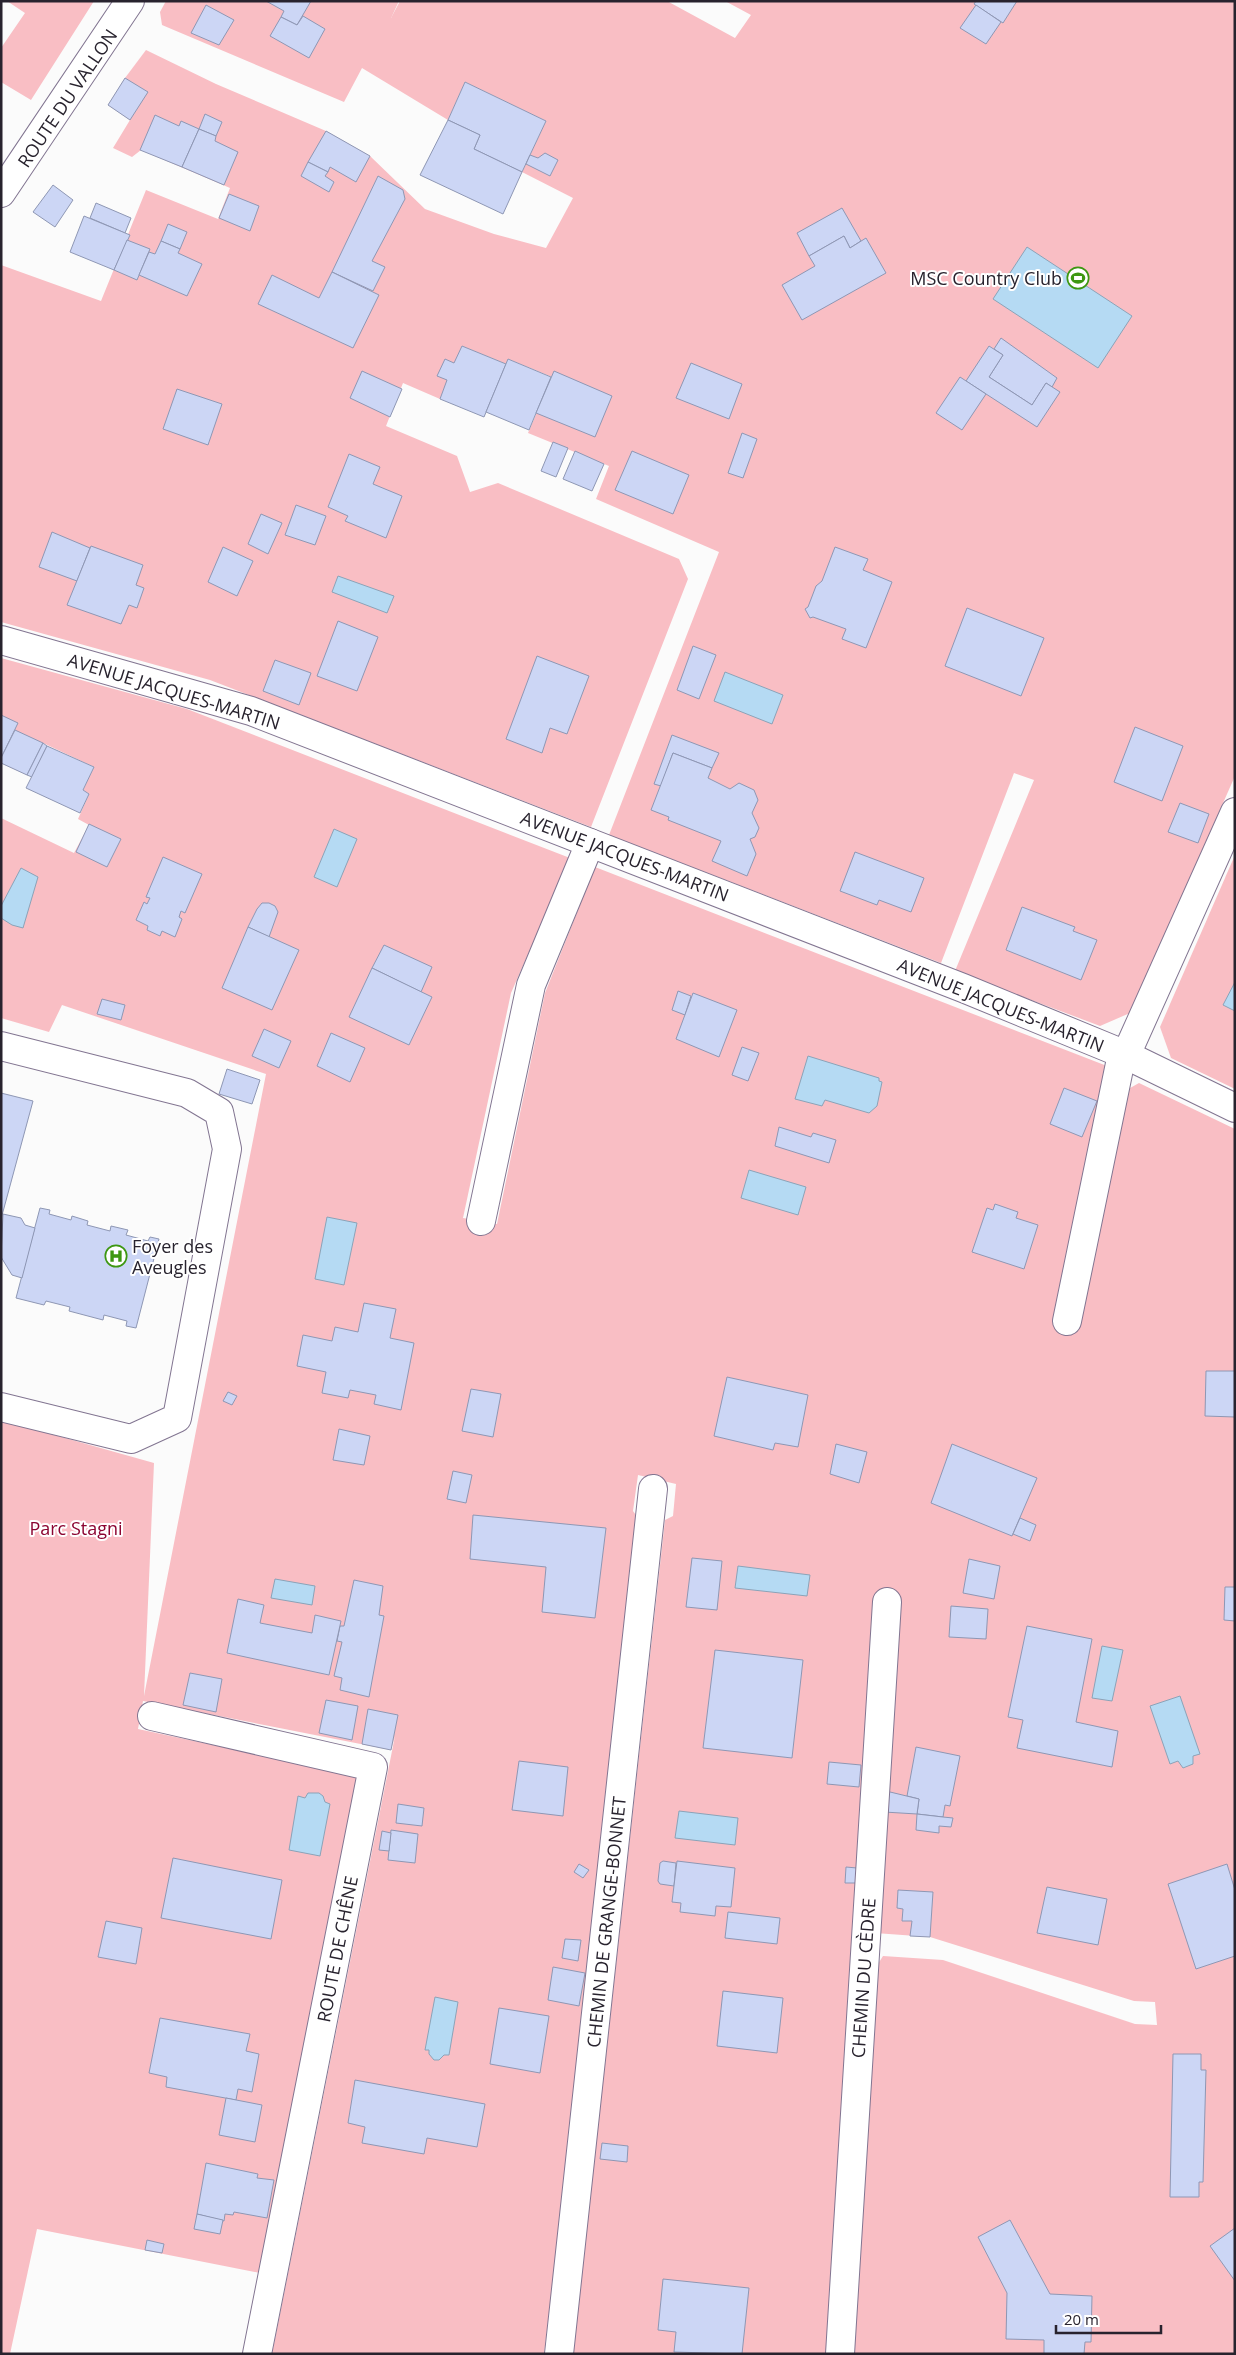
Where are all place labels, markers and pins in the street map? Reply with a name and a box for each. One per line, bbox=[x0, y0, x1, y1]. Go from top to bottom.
place label: MSC Country Club bbox=[910, 266, 1062, 290]
sports icon: MSC Country Club bbox=[1066, 266, 1090, 290]
place label: Foyer des Aveugles bbox=[132, 1234, 213, 1279]
hospital icon: Foyer des Aveugles bbox=[104, 1244, 128, 1268]

